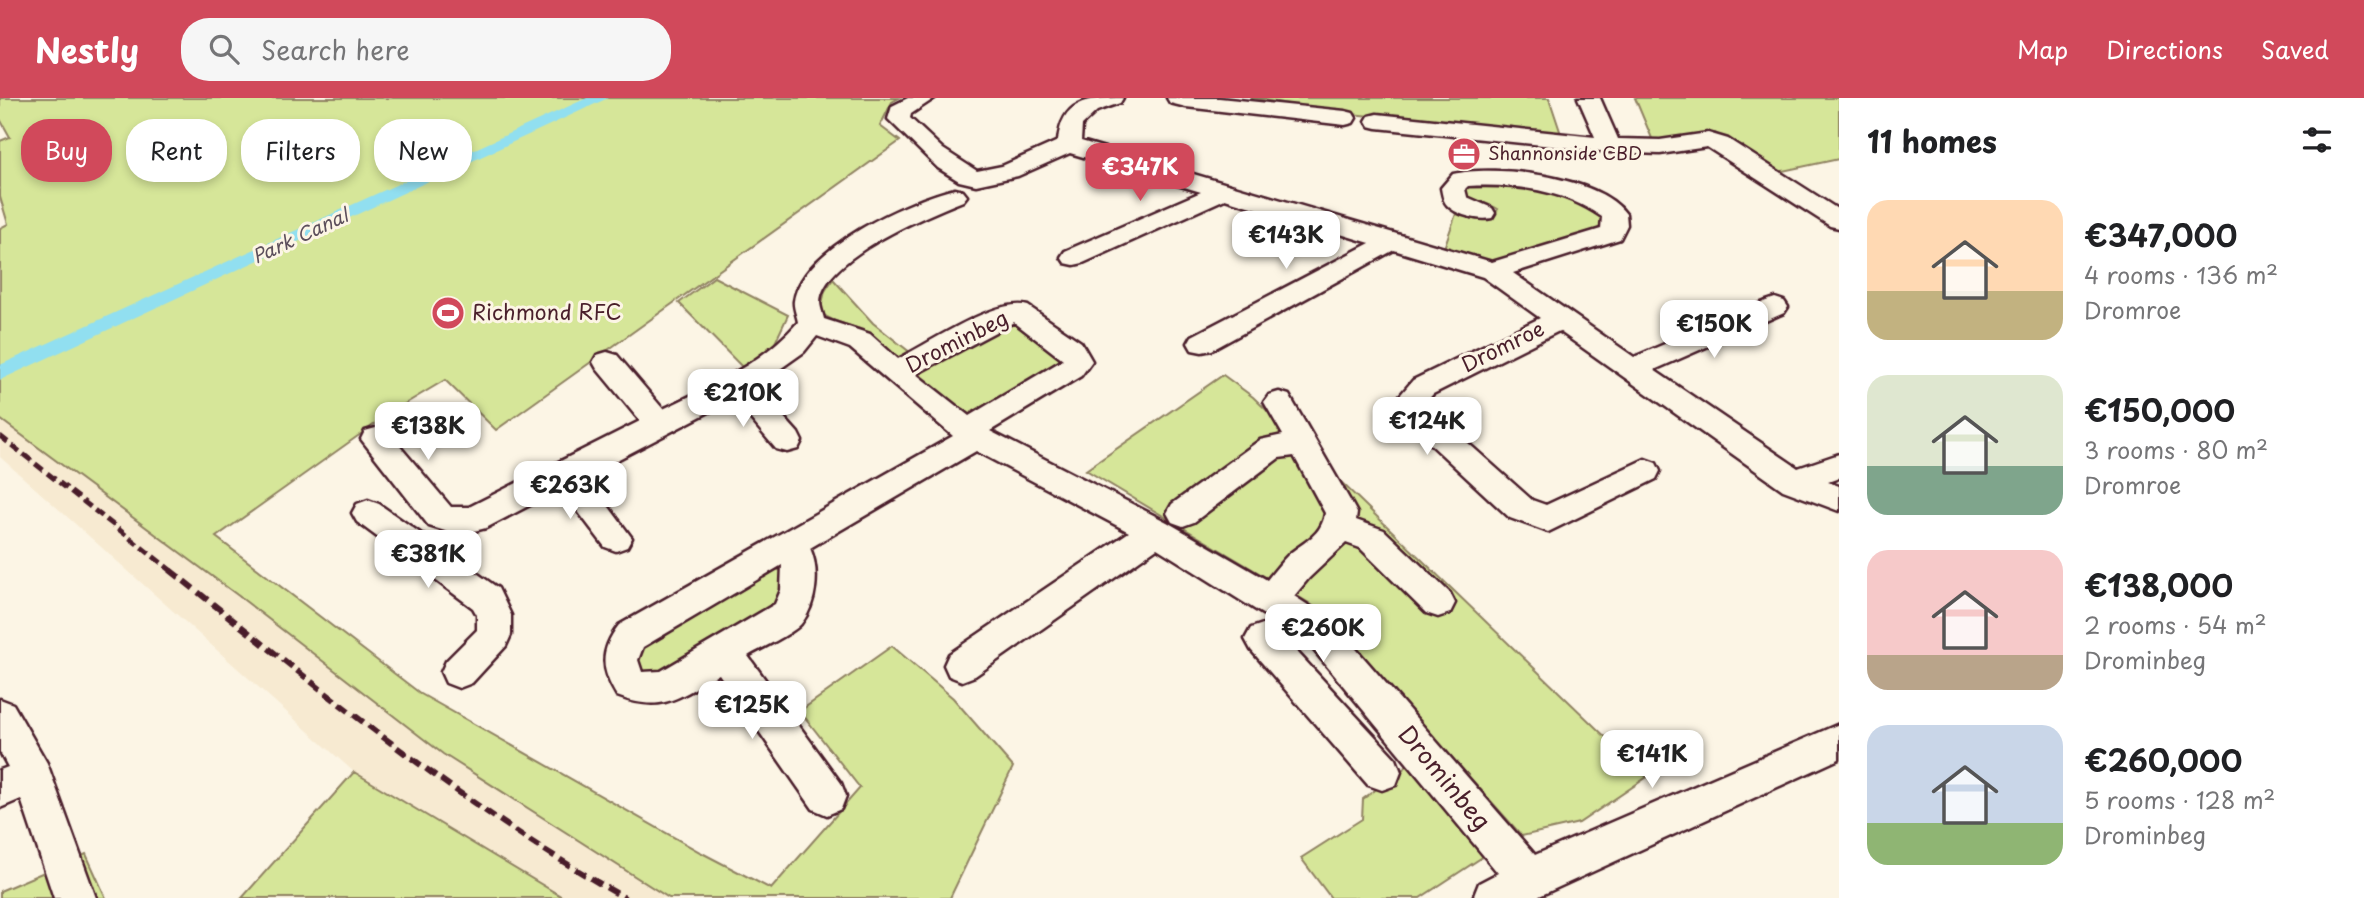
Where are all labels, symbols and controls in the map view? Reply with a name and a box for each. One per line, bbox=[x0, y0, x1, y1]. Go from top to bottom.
search box bbox=[181, 18, 671, 81]
text: Nestly bbox=[35, 24, 139, 74]
icon: search bbox=[205, 30, 243, 68]
text: Search here bbox=[261, 30, 410, 69]
text: Map bbox=[2017, 31, 2068, 67]
text: Directions bbox=[2106, 31, 2223, 67]
text: Saved bbox=[2261, 31, 2329, 67]
text: 11 homes bbox=[1867, 118, 1997, 163]
chip: Buy bbox=[21, 119, 112, 182]
chip: Rent bbox=[126, 119, 227, 182]
chip: Filters bbox=[241, 119, 360, 182]
chip: New bbox=[374, 119, 472, 182]
icon: filters bbox=[2298, 121, 2336, 159]
office icon: Shannonside CBD bbox=[1445, 135, 1483, 173]
place label: Shannonside CBD bbox=[1488, 139, 1642, 166]
pin: €347K bbox=[1091, 144, 1189, 203]
text: €347K bbox=[1101, 148, 1179, 183]
water label: Park Canal bbox=[247, 199, 355, 270]
pin: €143K bbox=[1237, 212, 1335, 271]
text: €347,000 bbox=[2084, 212, 2237, 257]
text: €143K bbox=[1248, 216, 1324, 251]
icon: home bbox=[1923, 228, 2007, 312]
text: 4 rooms · 136 m² bbox=[2084, 257, 2278, 292]
text: Dromroe bbox=[2084, 292, 2181, 327]
sports icon: Richmond RFC bbox=[429, 294, 467, 332]
place label: Richmond RFC bbox=[472, 295, 622, 327]
pin: €150K bbox=[1665, 300, 1763, 360]
street label: Drominbeg bbox=[899, 301, 1013, 380]
text: €150K bbox=[1676, 305, 1752, 340]
street label: Dromroe bbox=[1455, 311, 1549, 379]
pin: €210K bbox=[694, 370, 792, 429]
text: €210K bbox=[704, 374, 782, 409]
text: €150,000 bbox=[2084, 387, 2235, 432]
pin: €124K bbox=[1378, 398, 1476, 457]
pin: €138K bbox=[379, 402, 477, 462]
text: €124K bbox=[1389, 402, 1465, 437]
icon: home bbox=[1923, 403, 2007, 487]
text: €138K bbox=[391, 407, 465, 442]
text: 3 rooms · 80 m² bbox=[2084, 432, 2268, 467]
pin: €263K bbox=[521, 462, 619, 521]
text: €263K bbox=[530, 466, 610, 501]
text: Dromroe bbox=[2084, 467, 2181, 502]
pin: €381K bbox=[379, 531, 477, 590]
text: €381K bbox=[390, 535, 466, 570]
text: €138,000 bbox=[2084, 562, 2233, 607]
icon: home bbox=[1923, 578, 2007, 662]
pin: €260K bbox=[1274, 604, 1372, 664]
text: 2 rooms · 54 m² bbox=[2084, 607, 2267, 642]
text: €260K bbox=[1281, 609, 1365, 644]
text: Drominbeg bbox=[2084, 642, 2206, 677]
pin: €125K bbox=[703, 682, 801, 741]
text: €125K bbox=[714, 686, 790, 721]
street label: Drominbeg bbox=[1391, 716, 1500, 837]
pin: €141K bbox=[1603, 730, 1701, 790]
text: €141K bbox=[1616, 735, 1688, 770]
text: €260,000 bbox=[2084, 737, 2242, 782]
icon: home bbox=[1923, 753, 2007, 837]
text: 5 rooms · 128 m² bbox=[2084, 782, 2275, 817]
text: Drominbeg bbox=[2084, 817, 2206, 852]

